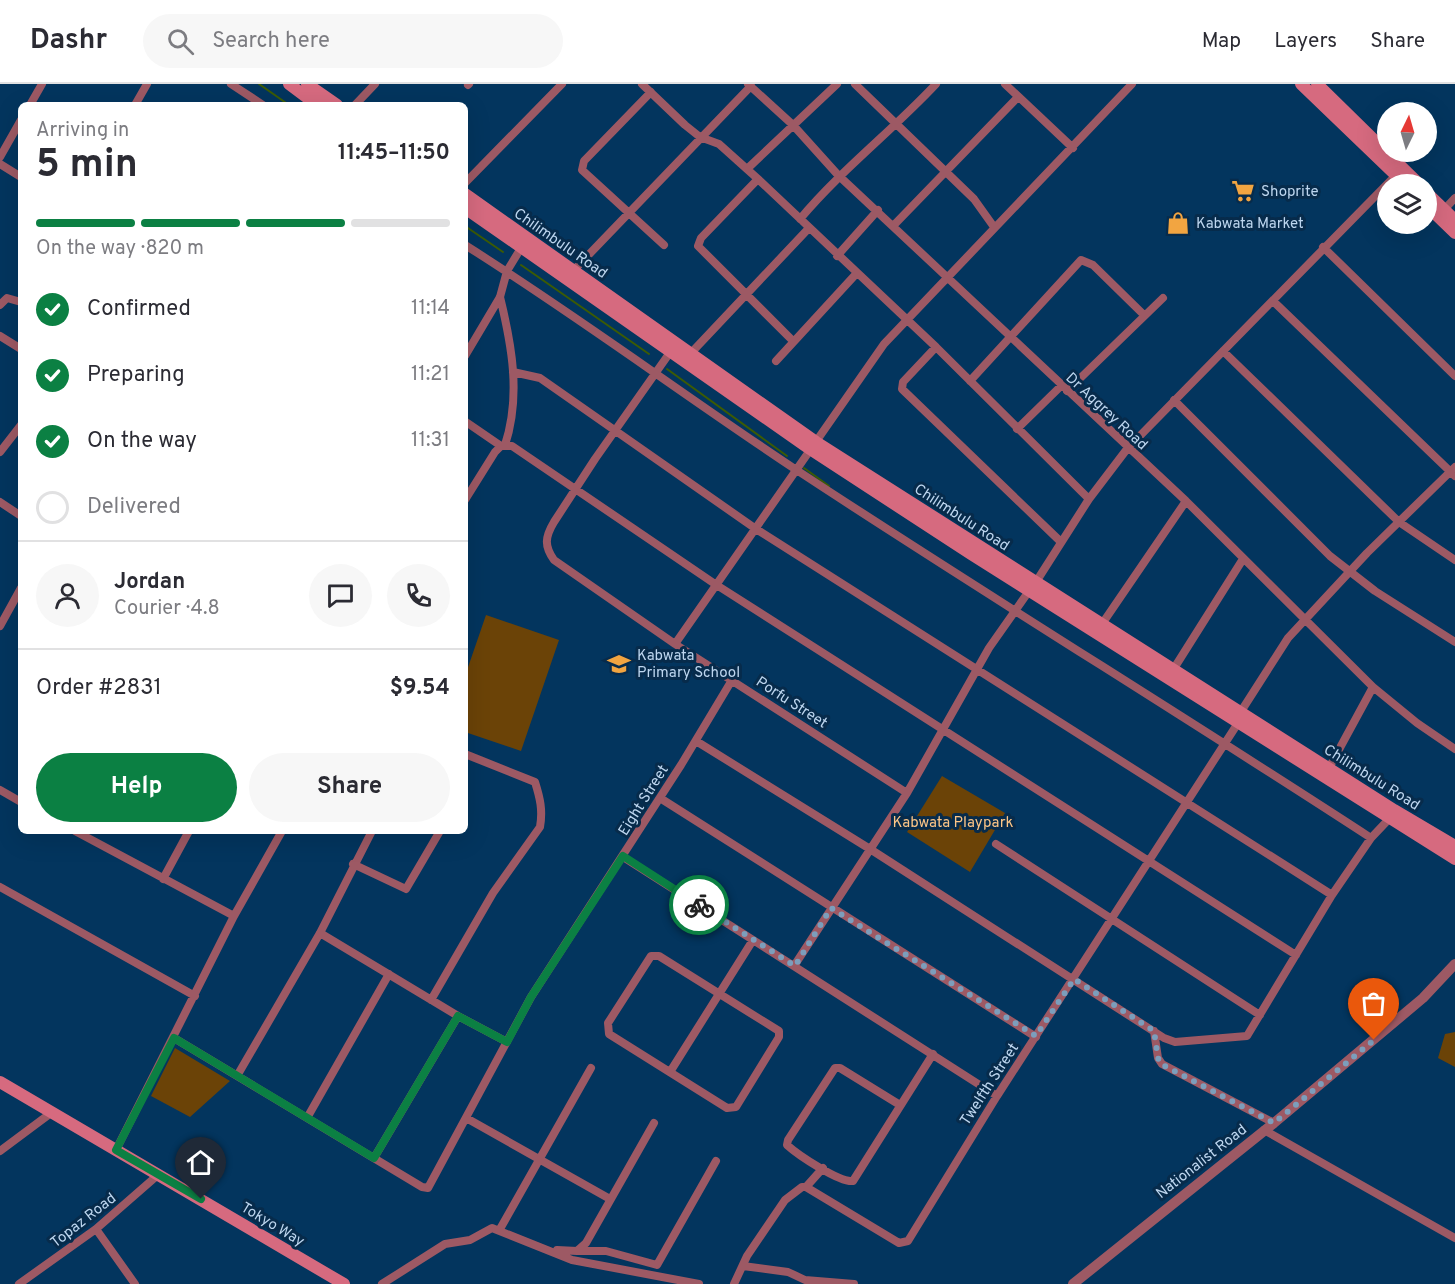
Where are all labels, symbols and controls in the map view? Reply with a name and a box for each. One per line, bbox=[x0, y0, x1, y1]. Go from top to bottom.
search box bbox=[143, 14, 563, 68]
text: Dashr bbox=[30, 23, 107, 59]
icon: search bbox=[164, 25, 197, 58]
text: Search here bbox=[212, 28, 330, 55]
text: Map bbox=[1202, 28, 1241, 55]
text: Layers bbox=[1274, 28, 1337, 55]
text: Share bbox=[1370, 28, 1425, 55]
north arrow bbox=[1377, 102, 1437, 162]
map controls bbox=[1377, 102, 1437, 234]
text: Arriving in bbox=[36, 118, 129, 144]
text: 11:45–11:50 bbox=[338, 140, 450, 167]
text: 5 min bbox=[36, 142, 138, 191]
button: layers bbox=[1377, 174, 1437, 234]
supermarket icon: Shoprite bbox=[1230, 178, 1256, 204]
place label: Shoprite bbox=[1261, 183, 1319, 202]
street label: Chilimbulu Road bbox=[510, 205, 611, 284]
shop icon: Kabwata Market bbox=[1165, 210, 1191, 236]
place label: Kabwata Market bbox=[1196, 215, 1304, 234]
text: On the way · 820 m bbox=[36, 236, 204, 262]
icon: check bbox=[36, 293, 69, 326]
text: Confirmed bbox=[87, 296, 191, 323]
text: 11:14 bbox=[411, 296, 450, 322]
icon: check bbox=[36, 359, 69, 392]
text: Preparing bbox=[87, 362, 185, 389]
text: 11:21 bbox=[411, 362, 450, 388]
street label: Dr Aggrey Road bbox=[1061, 369, 1151, 455]
icon: check bbox=[36, 425, 69, 458]
text: On the way bbox=[87, 428, 197, 455]
text: 11:31 bbox=[411, 428, 450, 454]
street label: Chilimbulu Road bbox=[910, 480, 1012, 556]
text: Delivered bbox=[87, 494, 181, 521]
button: person bbox=[36, 564, 99, 627]
button: chat bbox=[309, 564, 372, 627]
button: phone bbox=[387, 564, 450, 627]
text: Jordan bbox=[114, 569, 185, 596]
text: Courier · 4.8 bbox=[114, 596, 220, 622]
place label: Kabwata Primary School bbox=[637, 647, 740, 683]
school or university icon: Kabwata Primary School bbox=[606, 651, 632, 677]
street label: Porfu Street bbox=[752, 673, 831, 733]
text: Order #2831 bbox=[36, 675, 162, 702]
text: $9.54 bbox=[390, 675, 450, 702]
street label: Chilimbulu Road bbox=[1320, 741, 1423, 815]
button: Help bbox=[36, 753, 237, 822]
button: Share bbox=[249, 753, 450, 822]
street label: Eight Street bbox=[615, 762, 674, 840]
park label: Kabwata Playpark bbox=[893, 814, 1013, 833]
courier bbox=[669, 875, 729, 935]
icon: bike bbox=[683, 889, 716, 922]
pin bbox=[1348, 978, 1399, 1040]
icon: bag bbox=[1357, 987, 1390, 1020]
street label: Twelfth Street bbox=[957, 1040, 1024, 1130]
street label: Nationalist Road bbox=[1153, 1121, 1251, 1204]
pin bbox=[175, 1137, 226, 1199]
icon: home bbox=[184, 1146, 217, 1179]
street label: Topaz Road bbox=[47, 1190, 121, 1253]
street label: Tokyo Way bbox=[237, 1199, 308, 1252]

